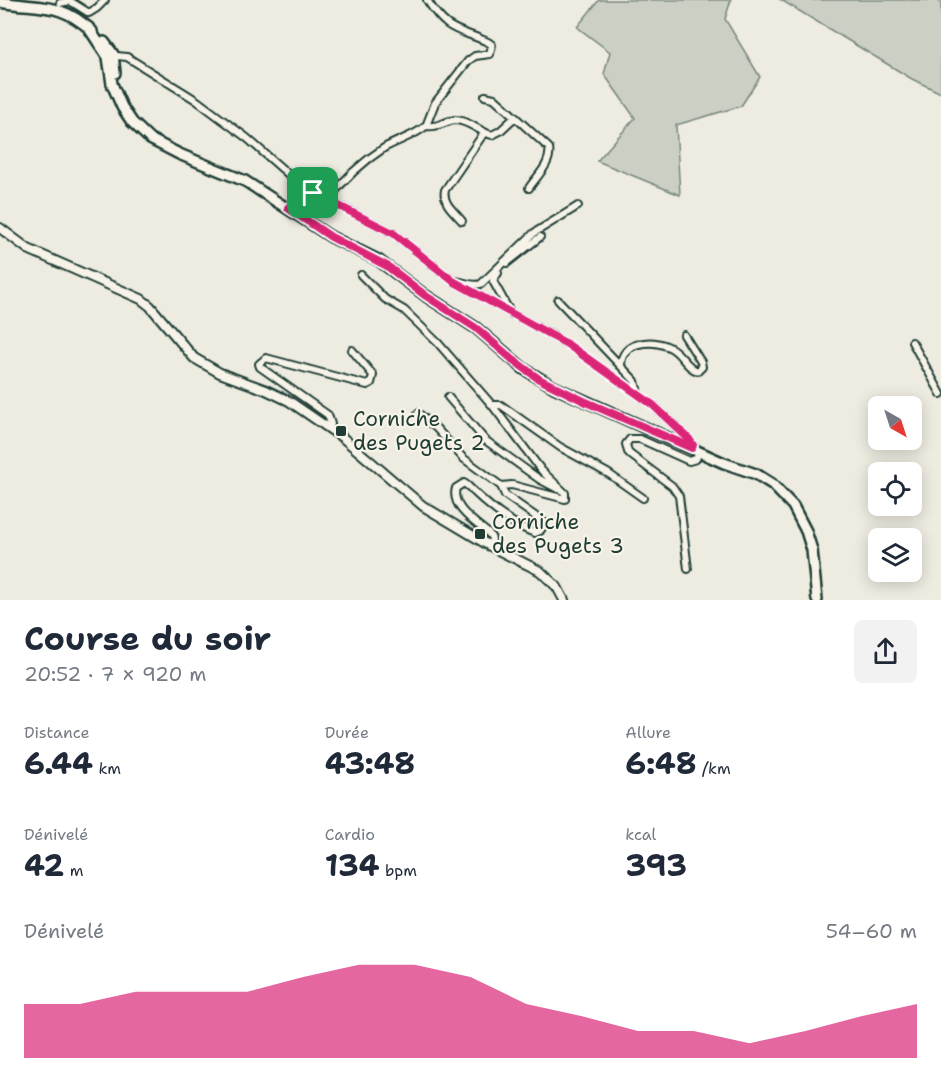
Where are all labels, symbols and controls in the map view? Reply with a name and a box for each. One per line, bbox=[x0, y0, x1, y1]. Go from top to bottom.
pin bbox=[287, 167, 338, 218]
icon: arrive bbox=[296, 176, 329, 209]
north arrow bbox=[868, 396, 922, 450]
map controls bbox=[868, 396, 922, 582]
place label: Corniche des Pugets 2 bbox=[353, 405, 485, 457]
marker: Corniche des Pugets 2 bbox=[334, 424, 348, 438]
button: locate bbox=[868, 462, 922, 516]
place label: Corniche des Pugets 3 bbox=[492, 508, 624, 560]
marker: Corniche des Pugets 3 bbox=[473, 527, 487, 541]
button: layers bbox=[868, 528, 922, 582]
text: Course du soir bbox=[24, 616, 271, 661]
button: share bbox=[854, 620, 917, 683]
text: 20:52 · 7 × 920 m bbox=[24, 661, 207, 687]
text: Distance bbox=[24, 722, 90, 743]
text: Durée bbox=[325, 722, 369, 743]
text: Allure bbox=[625, 722, 671, 743]
text: 6.44 bbox=[24, 743, 93, 784]
text: 43:48 bbox=[325, 743, 415, 784]
text: 6:48 bbox=[625, 743, 697, 784]
text: km bbox=[93, 758, 121, 779]
text: /km bbox=[697, 758, 731, 779]
text: Dénivelé bbox=[24, 824, 88, 845]
text: Cardio bbox=[325, 824, 375, 845]
text: kcal bbox=[625, 824, 656, 845]
text: 42 bbox=[24, 845, 64, 886]
text: 134 bbox=[325, 845, 379, 886]
text: 393 bbox=[625, 845, 687, 886]
text: m bbox=[64, 860, 84, 881]
text: bpm bbox=[379, 860, 417, 881]
text: Dénivelé bbox=[24, 918, 104, 944]
text: 54–60 m bbox=[826, 918, 917, 944]

